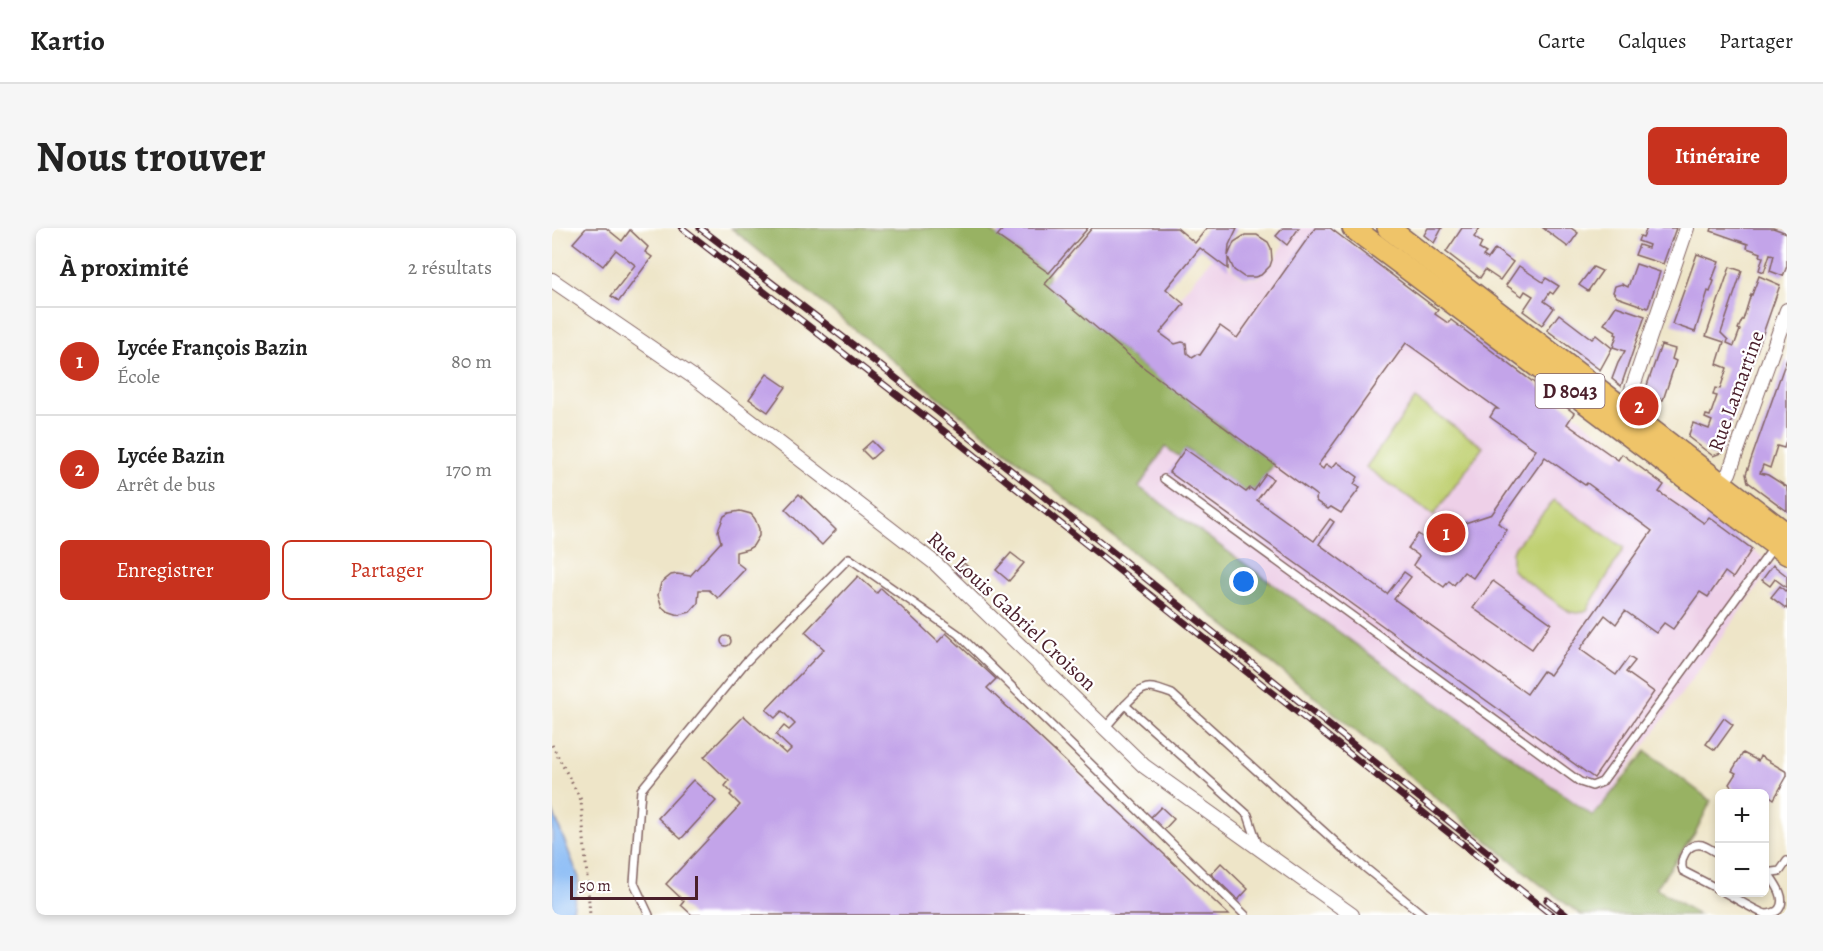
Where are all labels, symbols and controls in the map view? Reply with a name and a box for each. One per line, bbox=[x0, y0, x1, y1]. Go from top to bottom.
text: Kartio bbox=[30, 22, 105, 60]
text: Carte bbox=[1538, 27, 1585, 55]
text: Calques bbox=[1618, 27, 1686, 55]
text: Partager bbox=[1719, 27, 1793, 55]
button: Itinéraire bbox=[1648, 127, 1787, 185]
text: Nous trouver bbox=[36, 128, 266, 185]
text: À proximité bbox=[60, 250, 189, 285]
text: 2 résultats bbox=[408, 254, 492, 281]
street label: Rue Lamartine bbox=[1701, 327, 1771, 455]
text: Lycée François Bazin bbox=[117, 333, 308, 363]
text: 1 bbox=[76, 348, 83, 375]
text: 80 m bbox=[451, 348, 492, 375]
text: École bbox=[117, 363, 160, 390]
road number: D 8043 bbox=[1536, 374, 1604, 408]
pin: 2 bbox=[1620, 384, 1658, 429]
text: Lycée Bazin bbox=[117, 441, 225, 471]
text: 2 bbox=[75, 456, 84, 483]
text: 170 m bbox=[446, 456, 492, 483]
text: Arrêt de bus bbox=[117, 471, 216, 498]
pin: 1 bbox=[1426, 510, 1466, 556]
street label: Rue Louis Gabriel Croison bbox=[921, 525, 1103, 697]
button: Enregistrer bbox=[60, 540, 270, 600]
button: Partager bbox=[282, 540, 492, 600]
your location bbox=[1229, 567, 1258, 596]
map controls bbox=[1715, 789, 1769, 897]
button: + bbox=[1715, 789, 1769, 843]
button: − bbox=[1715, 843, 1769, 897]
scale bar bbox=[570, 873, 698, 900]
text: 50 m bbox=[579, 875, 611, 897]

